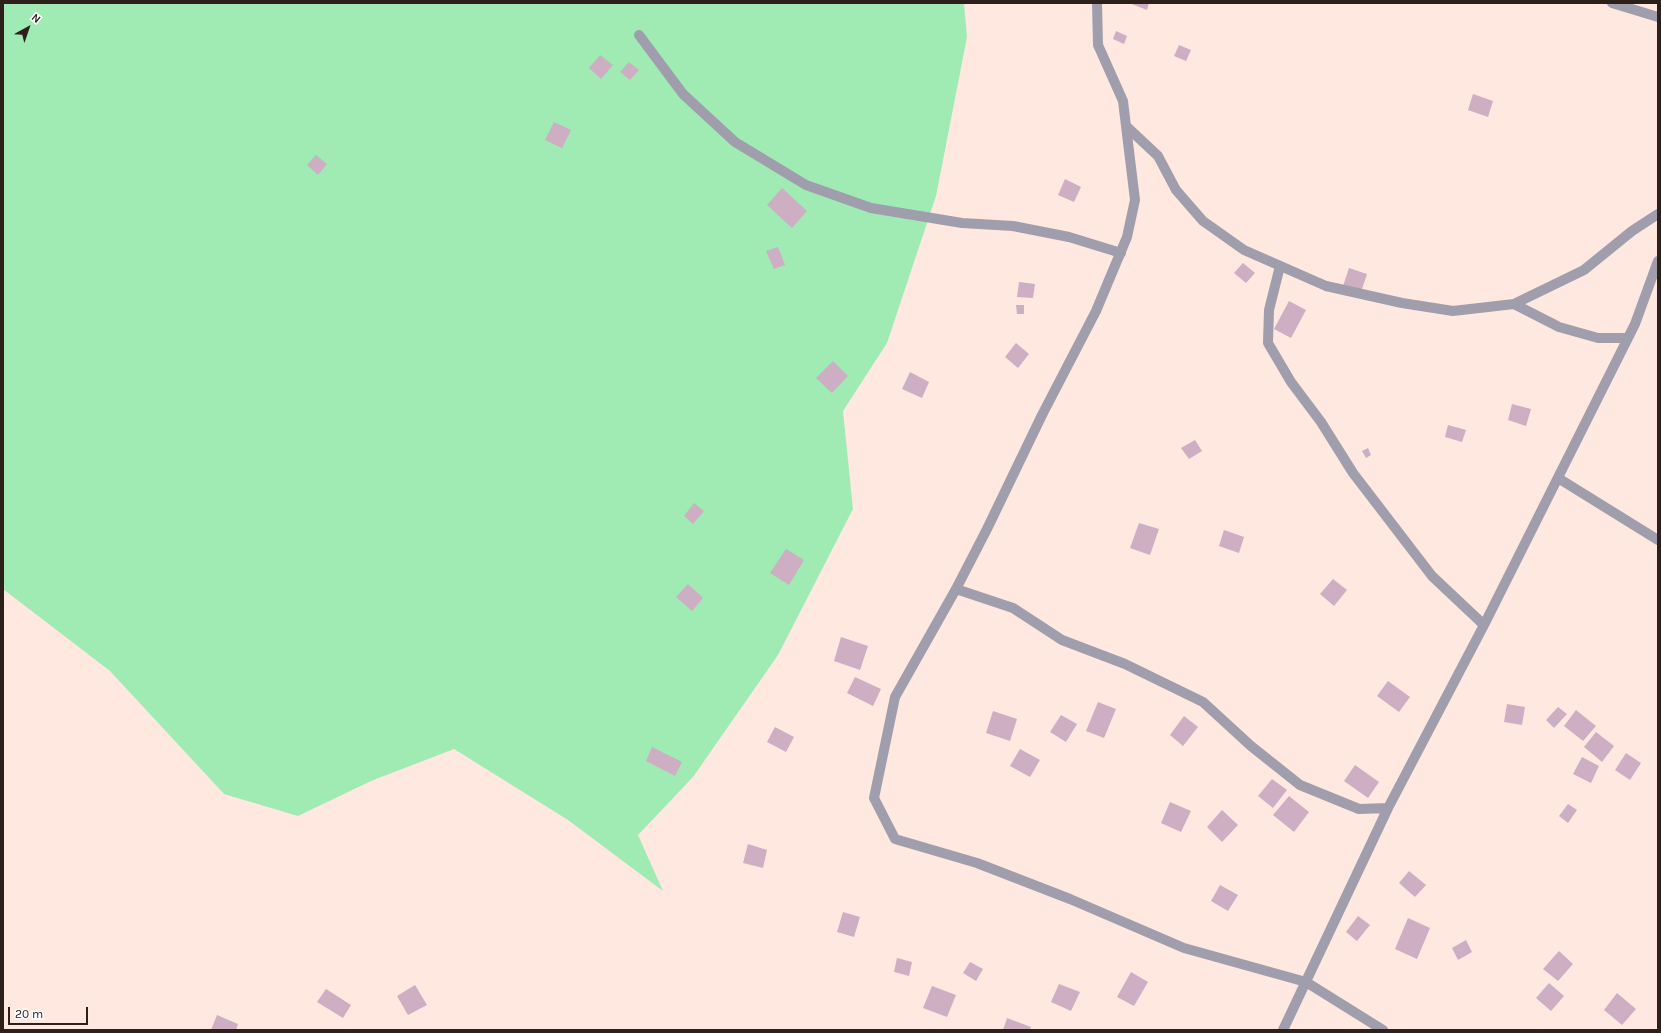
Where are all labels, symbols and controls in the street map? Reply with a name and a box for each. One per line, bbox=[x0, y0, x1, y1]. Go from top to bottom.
north arrow bbox=[8, 8, 48, 48]
text: N bbox=[29, 11, 43, 26]
scale bar bbox=[10, 999, 90, 1025]
text: 20 m bbox=[15, 1007, 43, 1021]

